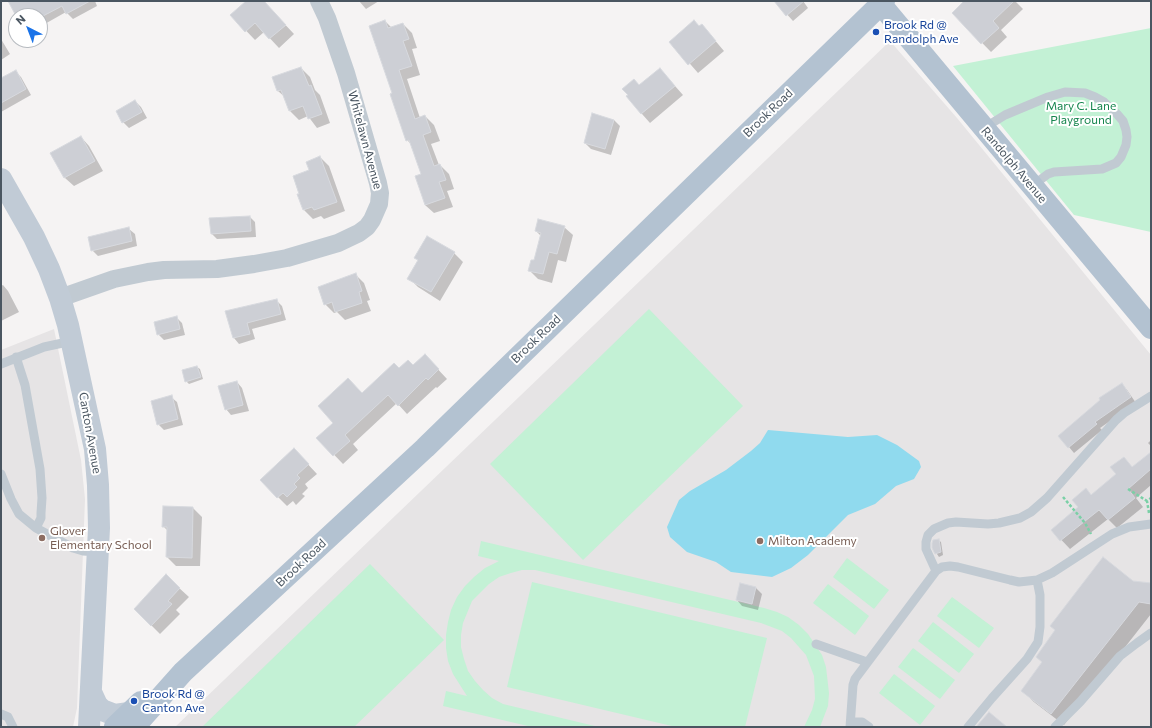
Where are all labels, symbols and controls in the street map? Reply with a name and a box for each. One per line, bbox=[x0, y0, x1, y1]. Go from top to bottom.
north arrow bbox=[8, 8, 48, 48]
text: N bbox=[13, 12, 28, 27]
place label: Brook Rd @ Randolph Ave bbox=[884, 18, 959, 46]
marker: Brook Rd @ Randolph Ave bbox=[871, 27, 881, 37]
street label: Brook Road bbox=[740, 86, 796, 140]
street label: Whitelawn Avenue bbox=[345, 89, 385, 191]
park label: Mary C. Lane Playground bbox=[1046, 99, 1116, 127]
street label: Randolph Avenue bbox=[978, 124, 1050, 206]
street label: Brook Road bbox=[508, 312, 564, 366]
street label: Canton Avenue bbox=[76, 391, 104, 475]
place label: Glover Elementary School bbox=[50, 524, 152, 552]
marker: Glover Elementary School bbox=[37, 533, 47, 543]
place label: Milton Academy bbox=[768, 534, 857, 548]
street label: Brook Road bbox=[273, 536, 329, 590]
marker: Milton Academy bbox=[755, 536, 765, 546]
place label: Brook Rd @ Canton Ave bbox=[142, 687, 205, 715]
marker: Brook Rd @ Canton Ave bbox=[129, 696, 139, 706]

